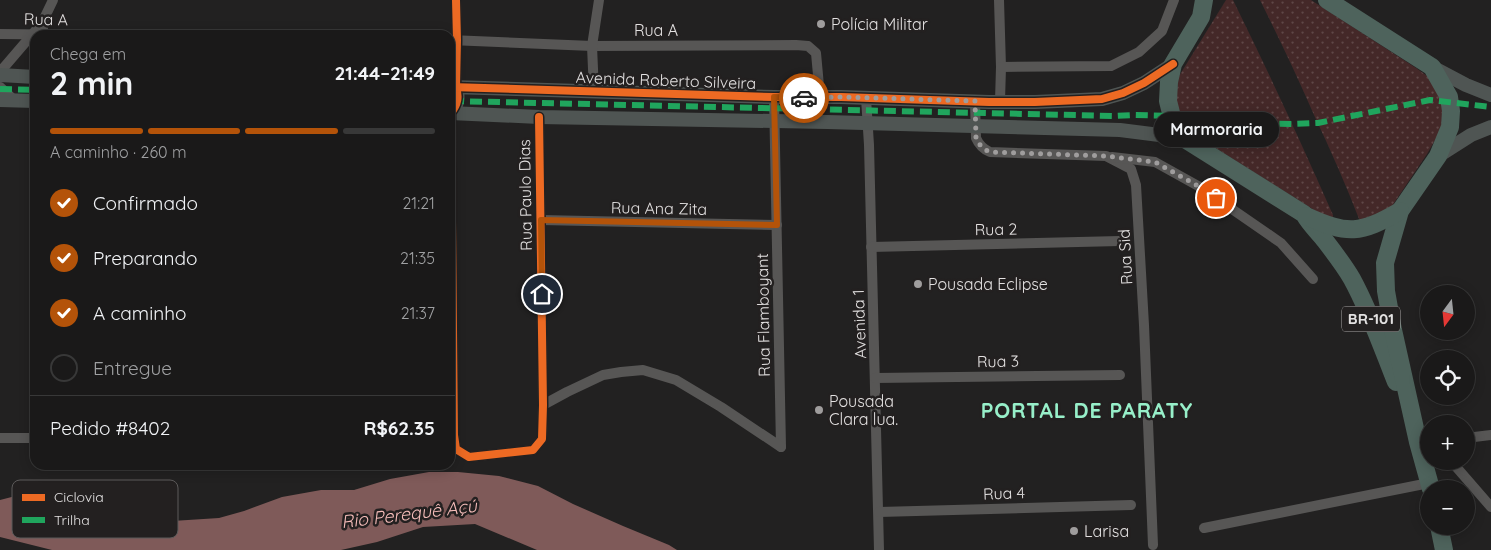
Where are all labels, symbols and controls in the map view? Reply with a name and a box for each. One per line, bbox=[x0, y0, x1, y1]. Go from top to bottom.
street label: Rua A bbox=[24, 9, 68, 29]
place label: Polícia Militar bbox=[831, 14, 928, 34]
marker: Polícia Militar bbox=[815, 18, 827, 30]
street label: Rua A bbox=[634, 20, 678, 40]
text: Chega em bbox=[50, 44, 126, 64]
text: 21:44–21:49 bbox=[334, 61, 435, 85]
text: 2 min bbox=[50, 63, 133, 103]
street label: Avenida Roberto Silveira bbox=[575, 67, 757, 93]
courier bbox=[779, 73, 829, 123]
icon: car bbox=[790, 84, 818, 112]
callout: Marmoraria bbox=[1154, 113, 1278, 148]
text: Marmoraria bbox=[1170, 119, 1263, 139]
street label: Rua Paulo Dias bbox=[514, 139, 536, 251]
text: A caminho · 260 m bbox=[50, 142, 187, 162]
pin bbox=[1195, 177, 1237, 219]
icon: bag bbox=[1202, 184, 1230, 212]
icon: check bbox=[50, 189, 78, 217]
text: Confirmado bbox=[93, 191, 198, 215]
text: 21:21 bbox=[402, 193, 435, 213]
street label: Rua Ana Zita bbox=[611, 197, 707, 219]
street label: Rua 2 bbox=[975, 219, 1018, 239]
street label: Rua Sid bbox=[1114, 229, 1136, 285]
icon: check bbox=[50, 244, 78, 272]
text: Preparando bbox=[93, 246, 198, 270]
text: 21:35 bbox=[400, 248, 435, 268]
street label: Rua Flamboyant bbox=[752, 253, 774, 377]
pin bbox=[521, 273, 563, 315]
place label: Pousada Eclipse bbox=[928, 274, 1048, 294]
marker: Pousada Eclipse bbox=[912, 278, 924, 290]
icon: home bbox=[528, 280, 556, 308]
north arrow bbox=[1420, 285, 1475, 340]
map controls bbox=[1420, 285, 1475, 535]
street label: Avenida 1 bbox=[848, 289, 870, 359]
icon: check bbox=[50, 299, 78, 327]
text: A caminho bbox=[93, 301, 186, 325]
text: 21:37 bbox=[401, 303, 435, 323]
road number: BR-101 bbox=[1342, 306, 1400, 332]
button: locate bbox=[1420, 350, 1475, 405]
street label: Rua 3 bbox=[977, 351, 1019, 371]
text: Entregue bbox=[93, 356, 172, 380]
place label: Pousada Clara lua. bbox=[829, 391, 898, 429]
district label: PORTAL DE PARATY bbox=[981, 397, 1193, 423]
marker: Pousada Clara lua. bbox=[813, 404, 825, 416]
button: + bbox=[1420, 415, 1475, 470]
text: Pedido #8402 bbox=[50, 416, 170, 440]
text: R$62.35 bbox=[363, 416, 435, 440]
legend bbox=[12, 480, 178, 538]
button: − bbox=[1420, 480, 1475, 535]
street label: Rua 4 bbox=[983, 482, 1025, 504]
text: Ciclovia bbox=[54, 488, 104, 506]
water label: Rio Perequê Açú bbox=[340, 494, 480, 533]
text: Trilha bbox=[54, 511, 90, 529]
place label: Larisa bbox=[1084, 521, 1129, 541]
marker: Larisa bbox=[1068, 525, 1080, 537]

